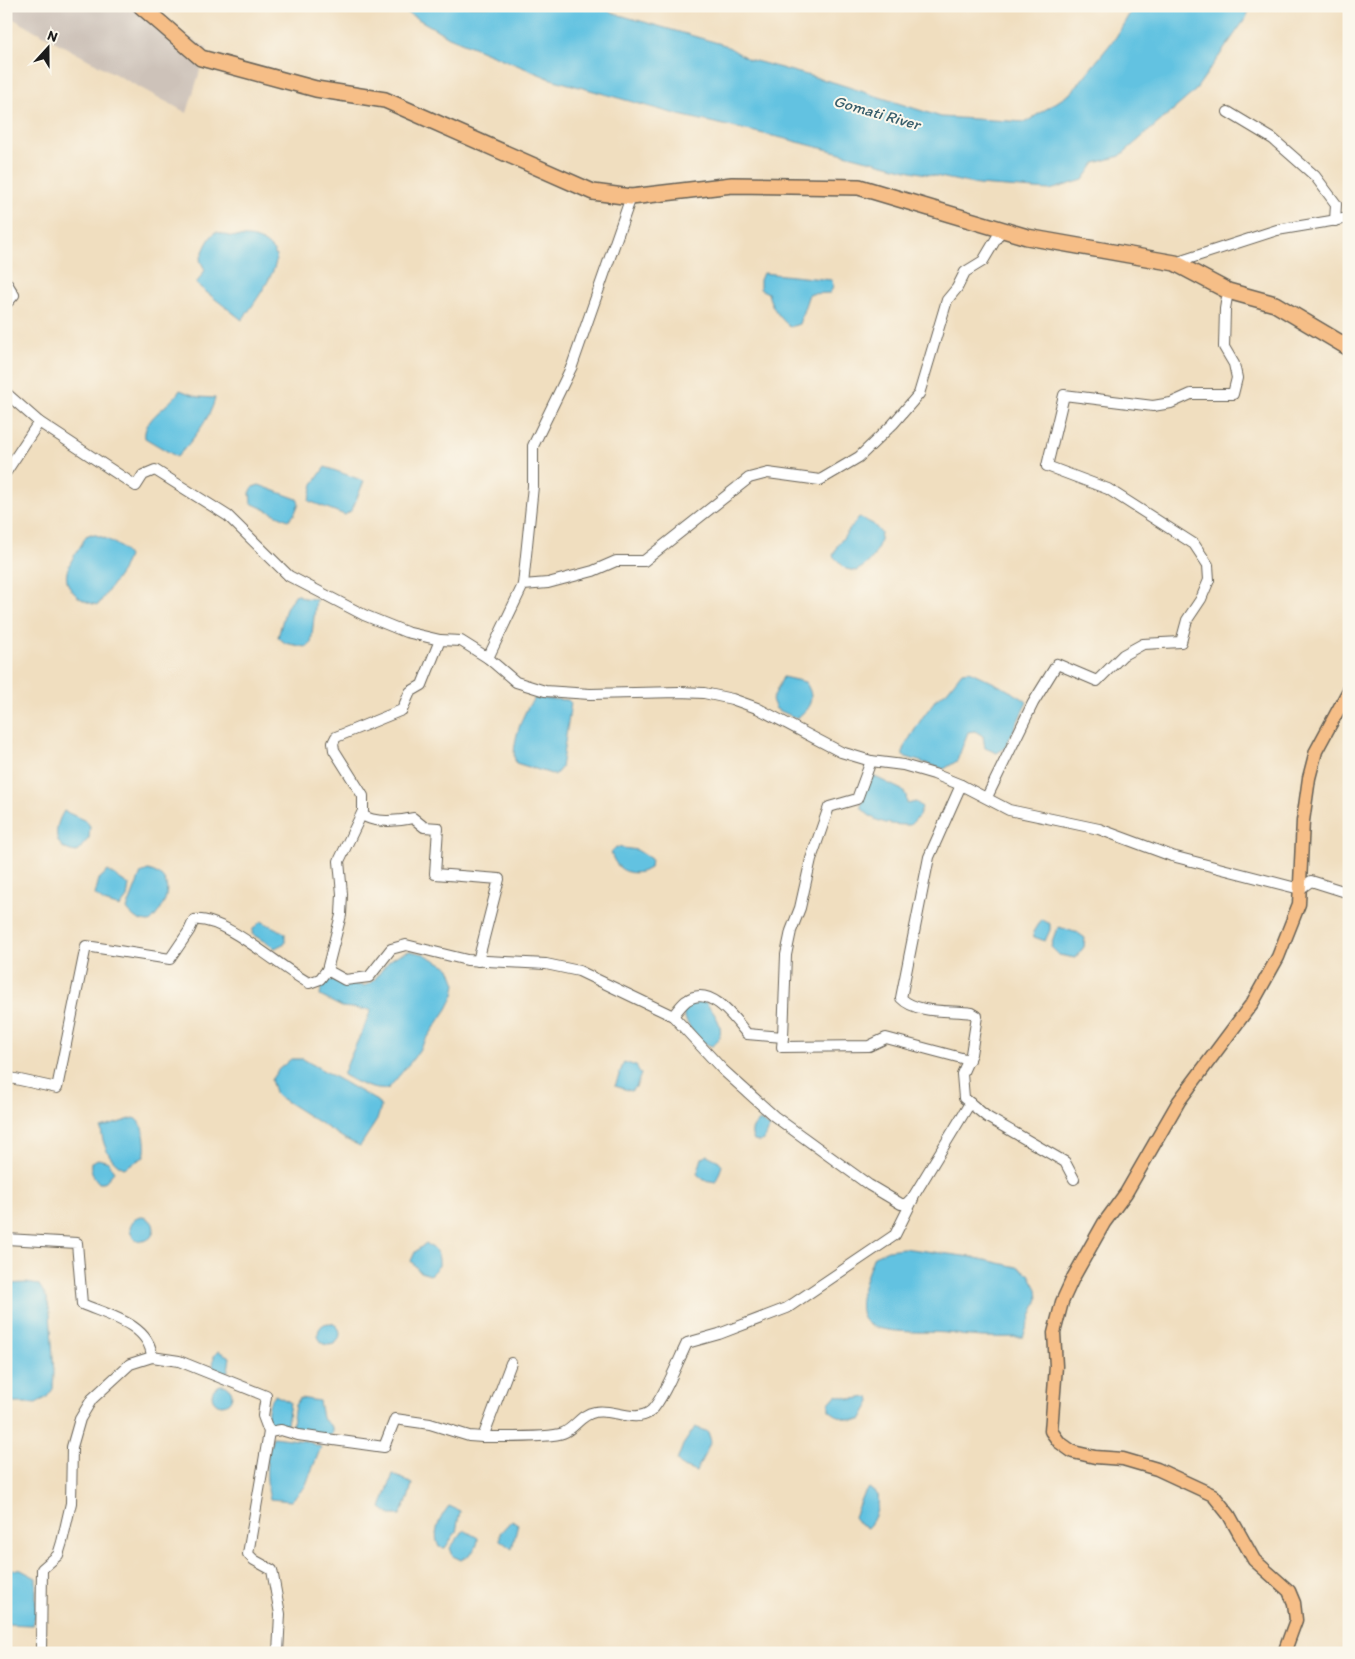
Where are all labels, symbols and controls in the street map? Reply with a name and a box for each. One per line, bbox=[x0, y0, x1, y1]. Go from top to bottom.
north arrow bbox=[22, 22, 72, 72]
text: N bbox=[45, 27, 60, 46]
water label: Gomati River bbox=[831, 91, 924, 134]

